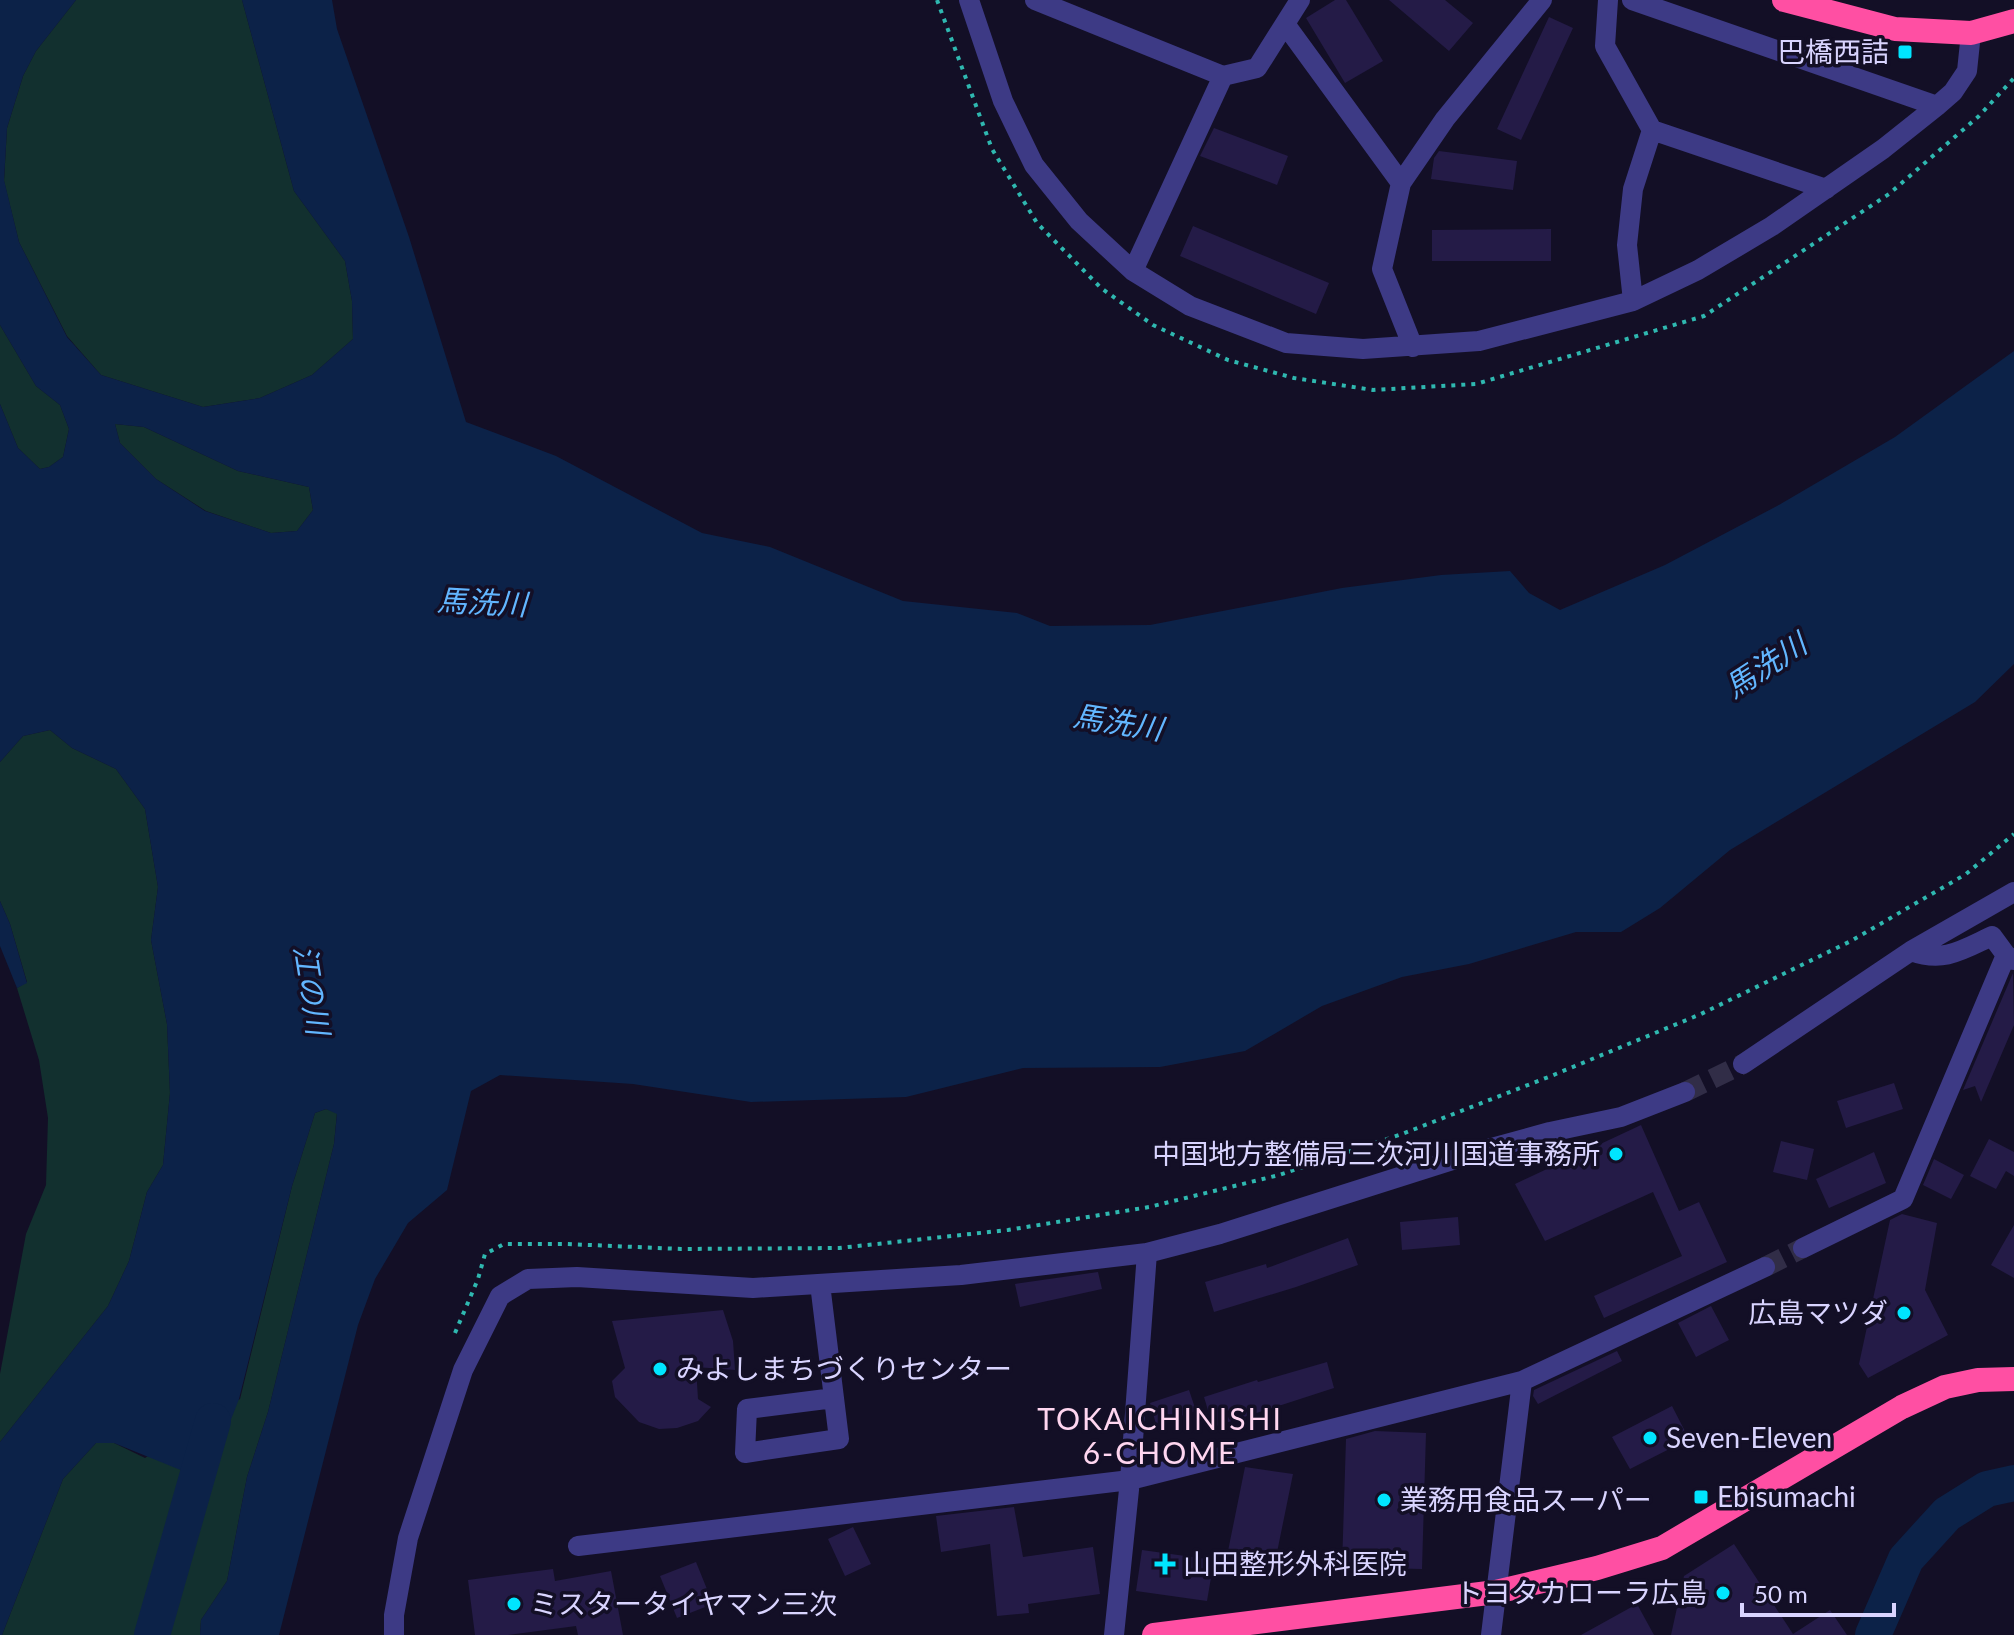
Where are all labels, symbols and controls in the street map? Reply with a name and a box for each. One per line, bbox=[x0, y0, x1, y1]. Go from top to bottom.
place label: 巴橋西詰 bbox=[1777, 34, 1889, 68]
marker: 巴橋西詰 bbox=[1896, 43, 1914, 61]
water label: 馬洗川 bbox=[436, 581, 531, 621]
water label: 馬洗川 bbox=[1717, 623, 1815, 704]
water label: 馬洗川 bbox=[1071, 696, 1169, 746]
water label: 江の川 bbox=[288, 942, 338, 1040]
place label: 中国地方整備局三次河川国道事務所 bbox=[1152, 1136, 1600, 1170]
marker: 中国地方整備局三次河川国道事務所 bbox=[1607, 1145, 1625, 1163]
place label: 広島マツダ bbox=[1748, 1295, 1888, 1329]
marker: 広島マツダ bbox=[1895, 1304, 1913, 1322]
place label: みよしまちづくりセンター bbox=[676, 1351, 1012, 1385]
marker: みよしまちづくりセンター bbox=[651, 1360, 669, 1378]
district label: TOKAICHINISHI 6-CHOME bbox=[1037, 1400, 1283, 1470]
place label: Seven-Eleven bbox=[1666, 1420, 1832, 1454]
marker: Seven-Eleven bbox=[1641, 1429, 1659, 1447]
place label: Ebisumachi bbox=[1717, 1479, 1856, 1513]
place label: 業務用食品スーパー bbox=[1400, 1482, 1652, 1516]
marker: Ebisumachi bbox=[1692, 1488, 1710, 1506]
marker: 業務用食品スーパー bbox=[1375, 1491, 1393, 1509]
place label: 山田整形外科医院 bbox=[1183, 1546, 1407, 1580]
marker: 山田整形外科医院 bbox=[1154, 1553, 1176, 1575]
scale bar bbox=[1742, 1567, 1894, 1617]
place label: トヨタカローラ広島 bbox=[1455, 1575, 1707, 1609]
text: 50 m bbox=[1754, 1579, 1808, 1608]
marker: トヨタカローラ広島 bbox=[1714, 1584, 1732, 1602]
place label: ミスタータイヤマン三次 bbox=[530, 1586, 837, 1620]
marker: ミスタータイヤマン三次 bbox=[505, 1595, 523, 1613]

